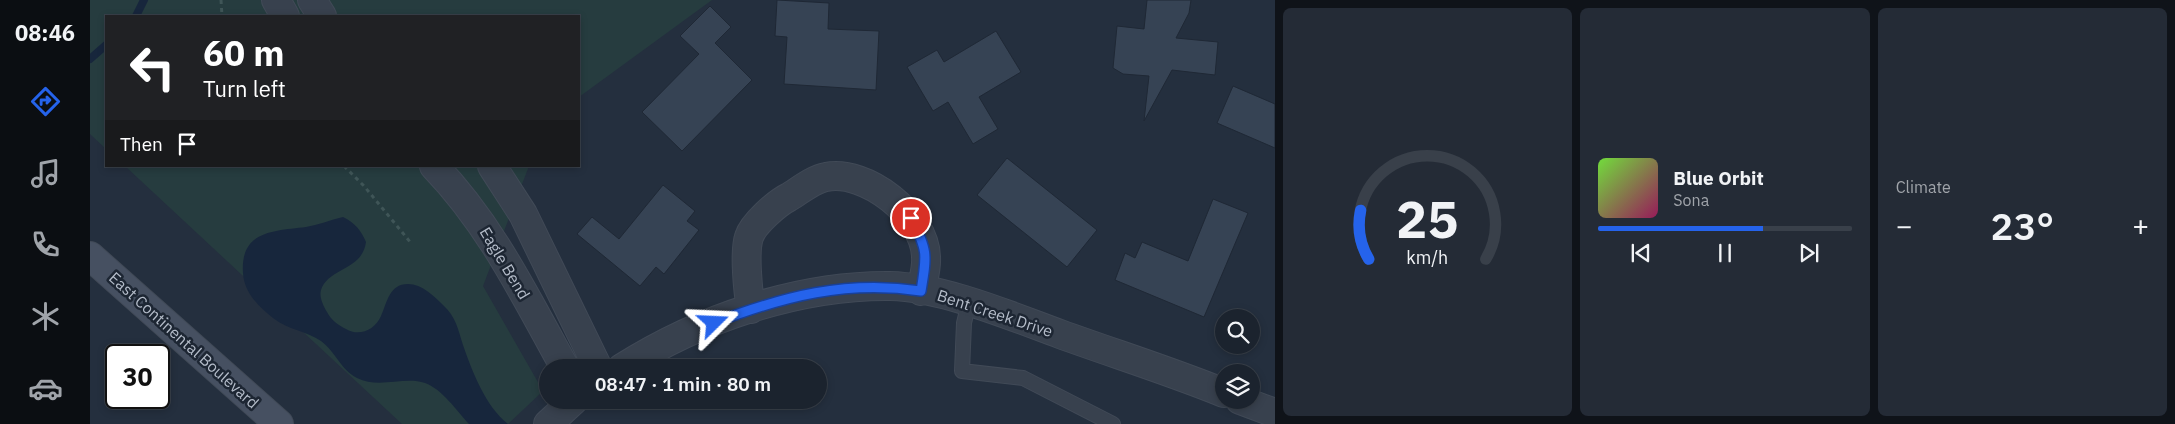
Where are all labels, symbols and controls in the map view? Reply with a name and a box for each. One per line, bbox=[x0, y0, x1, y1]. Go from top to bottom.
text: 08:46 bbox=[15, 18, 75, 47]
text: 60 m bbox=[203, 30, 285, 76]
icon: left bbox=[120, 35, 185, 100]
text: Turn left bbox=[203, 74, 286, 103]
icon: directions bbox=[28, 84, 63, 119]
icon: arrive bbox=[173, 130, 201, 158]
text: Then bbox=[120, 132, 163, 156]
icon: music bbox=[28, 156, 63, 191]
text: Blue Orbit bbox=[1673, 166, 1764, 190]
text: Climate bbox=[1896, 177, 1951, 197]
text: 25 bbox=[1396, 185, 1459, 252]
text: Sona bbox=[1673, 190, 1709, 210]
pin bbox=[890, 197, 932, 239]
text: 23° bbox=[1991, 201, 2054, 250]
icon: arrive bbox=[897, 204, 925, 232]
text: − bbox=[1896, 207, 1912, 244]
text: + bbox=[2132, 207, 2149, 244]
street label: Eagle Bend bbox=[476, 223, 534, 303]
icon: phone bbox=[28, 227, 63, 262]
icon: previous bbox=[1627, 239, 1655, 267]
icon: pause bbox=[1711, 239, 1739, 267]
icon: next bbox=[1795, 239, 1823, 267]
text: km/h bbox=[1407, 246, 1449, 269]
street label: East Continental Boulevard bbox=[105, 267, 263, 413]
street label: Bent Creek Drive bbox=[935, 285, 1056, 341]
position arrow bbox=[687, 296, 739, 348]
icon: climate bbox=[28, 299, 63, 334]
map controls bbox=[1215, 309, 1260, 409]
button: search bbox=[1215, 309, 1260, 354]
speed limit sign: 30 bbox=[105, 344, 170, 409]
button: layers bbox=[1215, 364, 1260, 409]
icon: car bbox=[28, 371, 63, 406]
text: 08:47 · 1 min · 80 m bbox=[595, 372, 771, 396]

